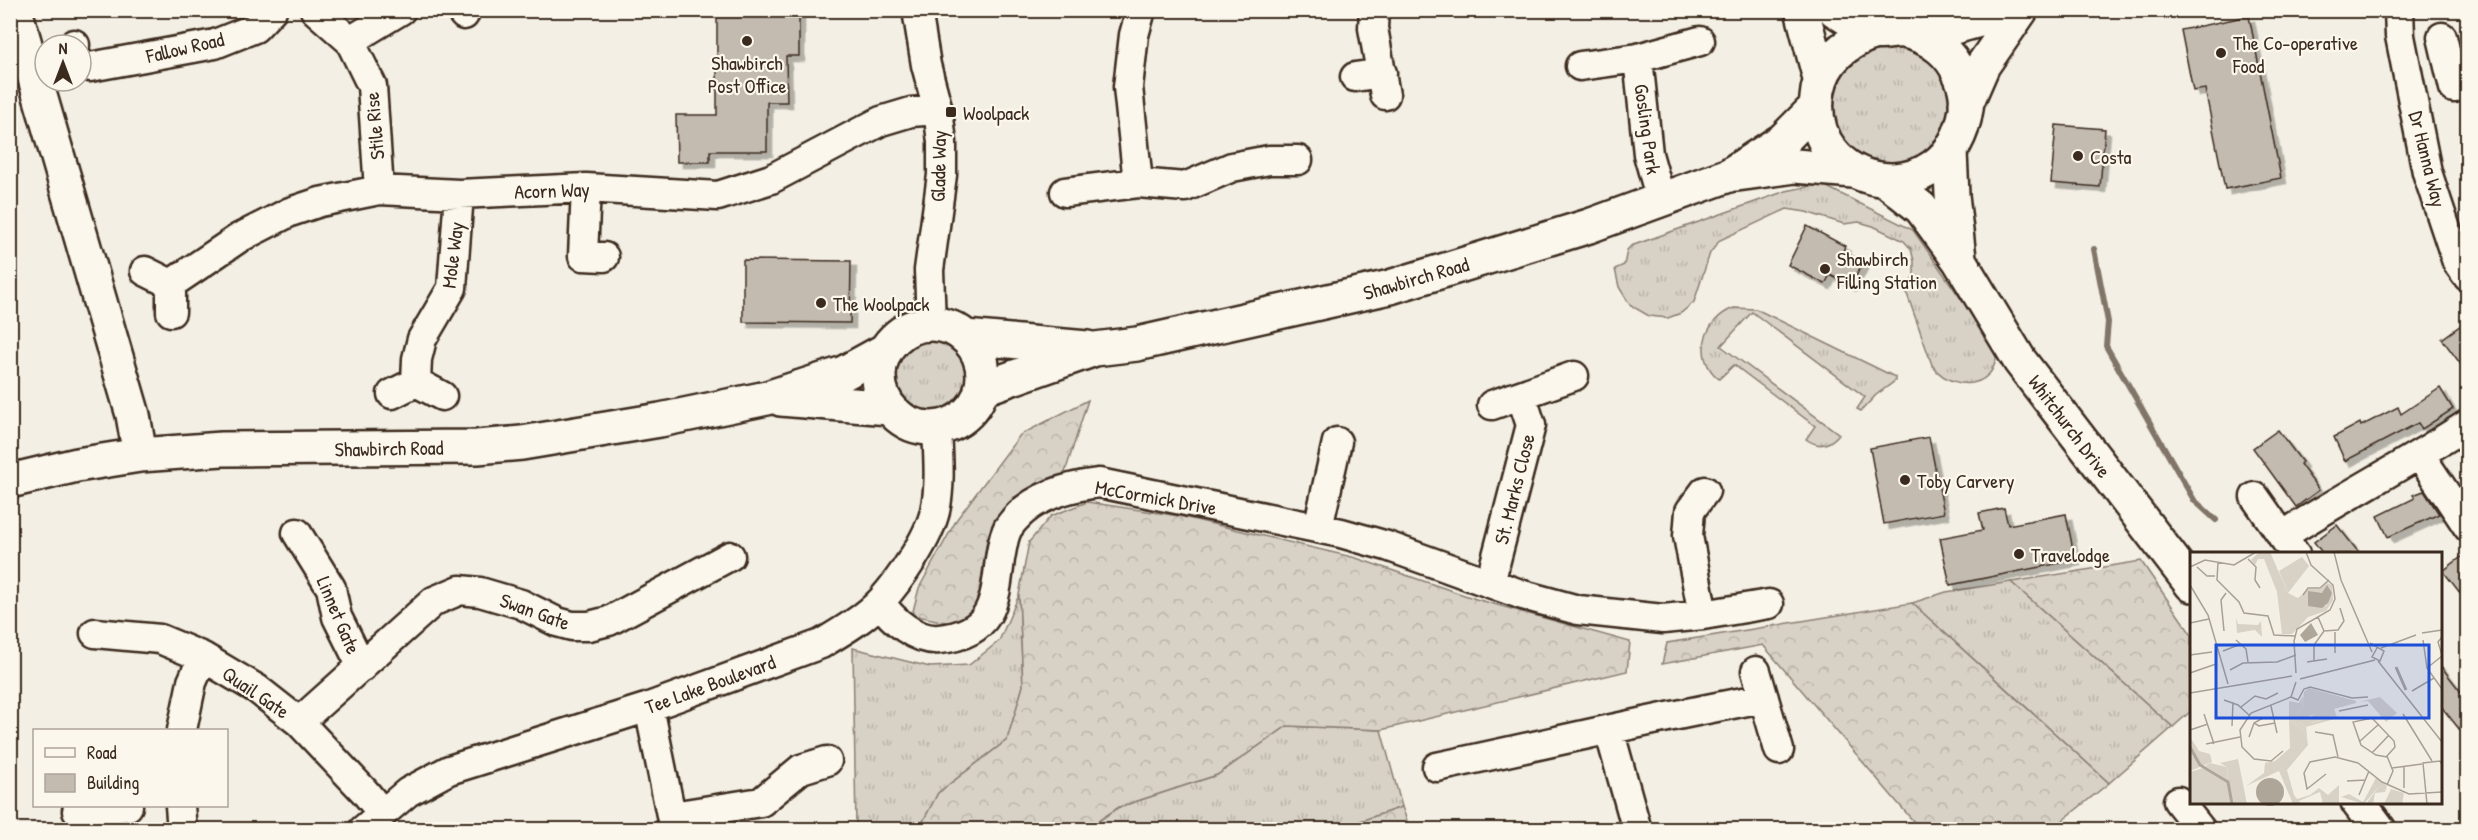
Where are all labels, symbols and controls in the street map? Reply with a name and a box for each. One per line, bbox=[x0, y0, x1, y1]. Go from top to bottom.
street label: Fallow Road bbox=[143, 25, 227, 69]
place label: The Co-operative Food bbox=[2232, 29, 2358, 79]
north arrow bbox=[33, 33, 93, 93]
marker: Shawbirch Post Office bbox=[740, 34, 754, 48]
text: N bbox=[59, 37, 68, 59]
marker: The Co-operative Food bbox=[2214, 46, 2228, 60]
place label: Shawbirch Post Office bbox=[708, 49, 786, 99]
street label: Gosling Park bbox=[1628, 82, 1668, 176]
street label: Stile Rise bbox=[358, 91, 390, 161]
place label: Woolpack bbox=[963, 99, 1029, 126]
marker: Woolpack bbox=[944, 105, 958, 119]
street label: Dr Hanna Way bbox=[2403, 108, 2453, 210]
street label: Glade Way bbox=[924, 130, 952, 202]
place label: Costa bbox=[2090, 143, 2132, 170]
marker: Costa bbox=[2071, 149, 2085, 163]
street label: Acorn Way bbox=[514, 175, 590, 205]
street label: Mole Way bbox=[435, 220, 469, 290]
place label: Shawbirch Filling Station bbox=[1836, 245, 1937, 295]
street label: Shawbirch Road bbox=[1360, 250, 1472, 306]
marker: Shawbirch Filling Station bbox=[1818, 262, 1832, 276]
place label: The Woolpack bbox=[833, 290, 930, 317]
marker: The Woolpack bbox=[814, 296, 828, 310]
street label: Whitchurch Drive bbox=[2022, 369, 2118, 483]
street label: St. Marks Close bbox=[1487, 431, 1541, 547]
street label: Shawbirch Road bbox=[334, 434, 444, 462]
place label: Toby Carvery bbox=[1917, 467, 2014, 494]
street label: McCormick Drive bbox=[1093, 473, 1219, 521]
marker: Toby Carvery bbox=[1898, 473, 1912, 487]
place label: Travelodge bbox=[2031, 541, 2110, 568]
marker: Travelodge bbox=[2012, 547, 2026, 561]
inset map bbox=[2190, 552, 2442, 804]
street label: Linnet Gate bbox=[311, 572, 367, 658]
street label: Swan Gate bbox=[496, 586, 574, 636]
street label: Tee Lake Boulevard bbox=[641, 648, 779, 720]
street label: Quail Gate bbox=[217, 660, 295, 724]
legend bbox=[33, 729, 228, 807]
text: Road bbox=[87, 740, 117, 765]
text: Building bbox=[87, 770, 139, 795]

